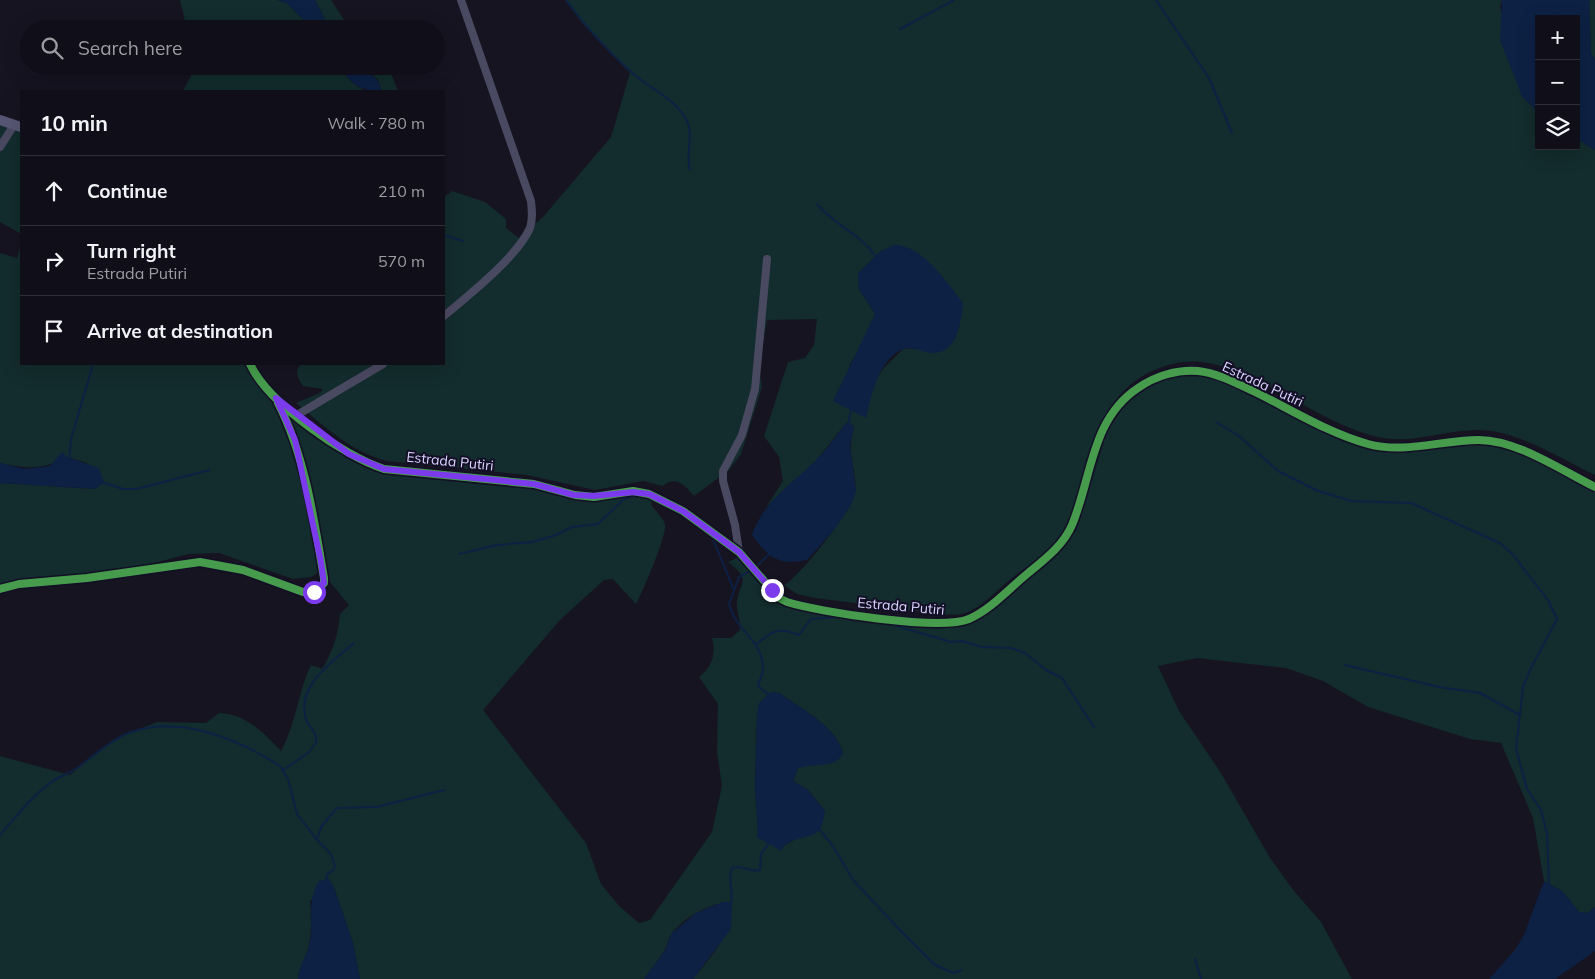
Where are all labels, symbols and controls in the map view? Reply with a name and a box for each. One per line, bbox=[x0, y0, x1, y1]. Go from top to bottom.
map controls bbox=[1535, 15, 1580, 150]
button: + bbox=[1535, 15, 1580, 60]
search box bbox=[20, 20, 445, 75]
icon: search bbox=[38, 34, 66, 62]
text: Search here bbox=[78, 36, 182, 60]
button: − bbox=[1535, 60, 1580, 105]
button: layers bbox=[1535, 105, 1580, 150]
text: 10 min bbox=[40, 110, 108, 136]
text: Walk · 780 m bbox=[327, 113, 425, 133]
icon: ahead bbox=[40, 177, 68, 205]
text: Continue bbox=[87, 179, 167, 203]
text: 210 m bbox=[378, 181, 425, 201]
text: Turn right bbox=[87, 239, 176, 263]
icon: right bbox=[40, 247, 68, 275]
text: 570 m bbox=[378, 251, 425, 271]
text: Estrada Putiri bbox=[87, 263, 187, 283]
icon: arrive bbox=[40, 317, 68, 345]
text: Arrive at destination bbox=[87, 319, 273, 343]
street label: Estrada Putiri bbox=[1220, 357, 1306, 411]
street label: Estrada Putiri bbox=[406, 447, 494, 475]
route end bbox=[761, 579, 784, 602]
route start bbox=[303, 581, 326, 604]
street label: Estrada Putiri bbox=[857, 593, 945, 619]

